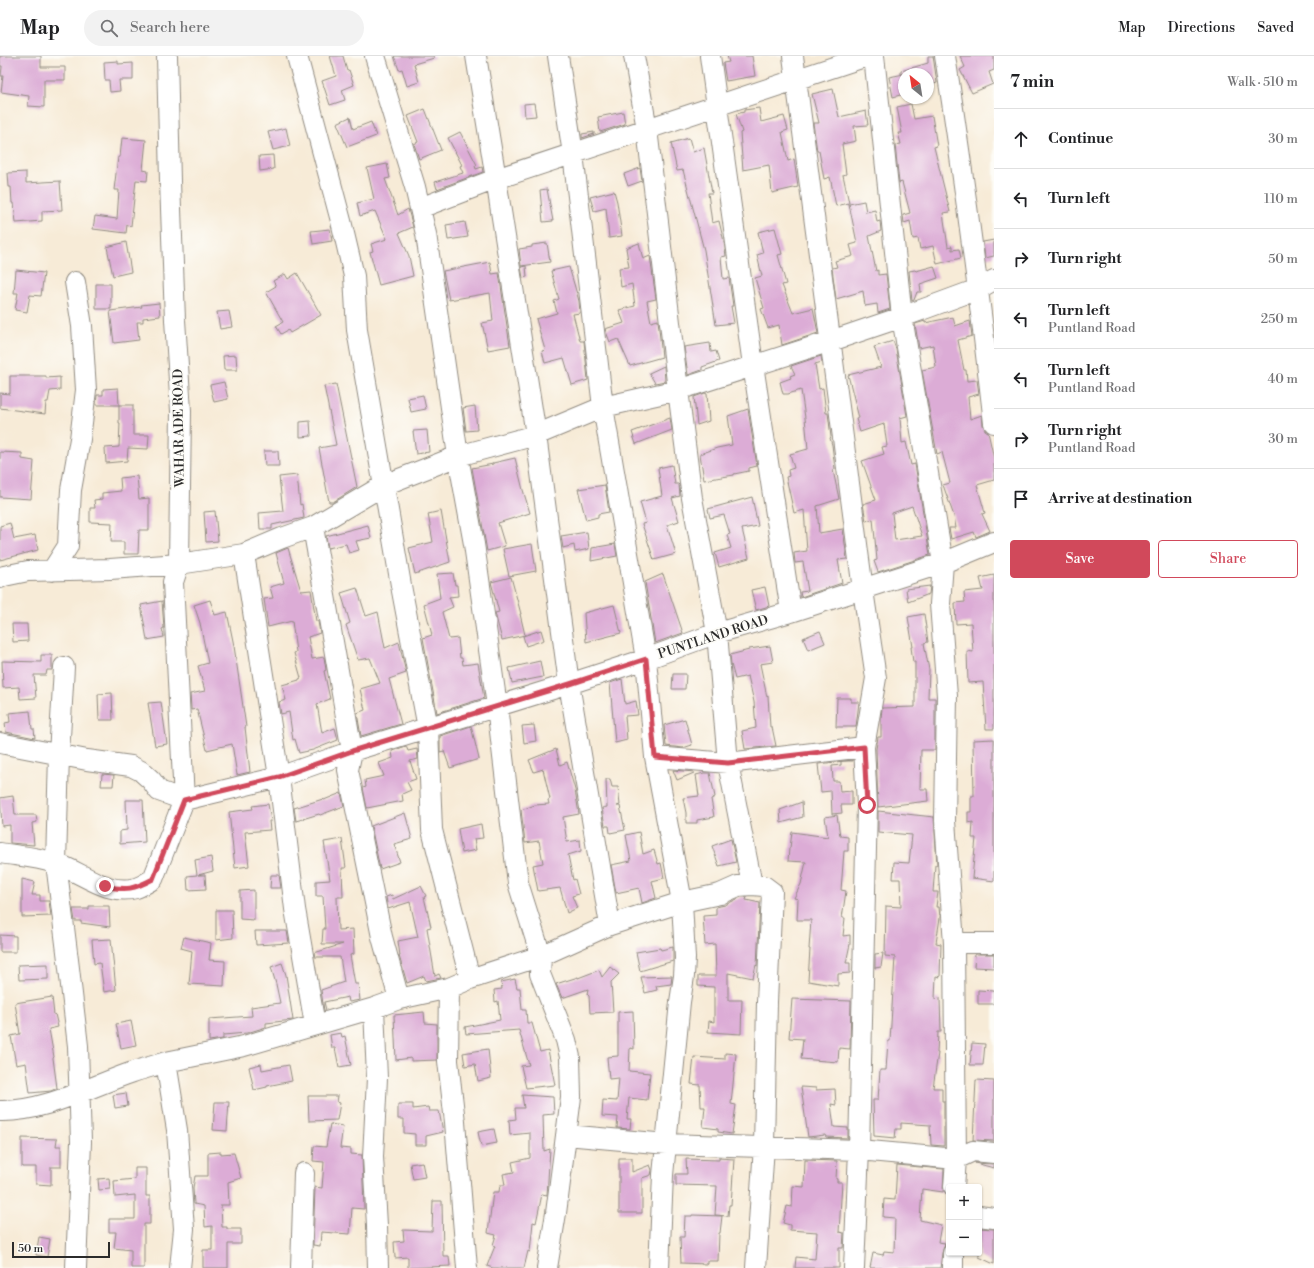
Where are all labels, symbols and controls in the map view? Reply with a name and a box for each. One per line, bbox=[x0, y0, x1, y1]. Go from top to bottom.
search box bbox=[84, 10, 364, 46]
text: Map bbox=[20, 16, 60, 40]
icon: search bbox=[98, 17, 120, 39]
text: Search here bbox=[130, 18, 210, 37]
text: Map bbox=[1118, 19, 1146, 37]
text: Directions bbox=[1168, 19, 1235, 37]
text: Saved bbox=[1257, 19, 1294, 37]
north arrow bbox=[898, 68, 934, 104]
text: 7 min bbox=[1010, 71, 1054, 93]
text: Walk · 510 m bbox=[1227, 74, 1298, 90]
icon: ahead bbox=[1010, 128, 1032, 150]
text: Continue bbox=[1048, 129, 1113, 148]
text: 30 m bbox=[1268, 131, 1298, 147]
icon: left bbox=[1010, 188, 1032, 210]
text: Turn left bbox=[1048, 189, 1110, 208]
text: 110 m bbox=[1264, 191, 1298, 207]
icon: right bbox=[1010, 248, 1032, 270]
text: Turn right bbox=[1048, 249, 1122, 268]
text: 50 m bbox=[1268, 251, 1298, 267]
text: Turn left bbox=[1048, 301, 1110, 320]
icon: left bbox=[1010, 308, 1032, 330]
text: 250 m bbox=[1261, 311, 1298, 327]
text: Puntland Road bbox=[1048, 320, 1135, 336]
text: Turn left bbox=[1048, 361, 1110, 380]
icon: left bbox=[1010, 368, 1032, 390]
street label: WAHAR ADE ROAD bbox=[170, 369, 188, 488]
text: 40 m bbox=[1268, 371, 1298, 387]
text: Puntland Road bbox=[1048, 380, 1135, 396]
text: Turn right bbox=[1048, 421, 1122, 440]
icon: right bbox=[1010, 428, 1032, 450]
text: 30 m bbox=[1268, 431, 1298, 447]
text: Puntland Road bbox=[1048, 440, 1135, 456]
icon: arrive bbox=[1010, 488, 1032, 510]
text: Arrive at destination bbox=[1048, 489, 1192, 508]
button: Save bbox=[1010, 540, 1150, 578]
button: Share bbox=[1158, 540, 1298, 578]
street label: PUNTLAND ROAD bbox=[656, 612, 770, 662]
route start bbox=[858, 796, 876, 814]
route end bbox=[96, 877, 114, 895]
map controls bbox=[946, 1184, 982, 1256]
button: + bbox=[946, 1184, 982, 1220]
button: − bbox=[946, 1220, 982, 1256]
scale bar bbox=[12, 1240, 110, 1259]
text: 50 m bbox=[18, 1242, 43, 1256]

